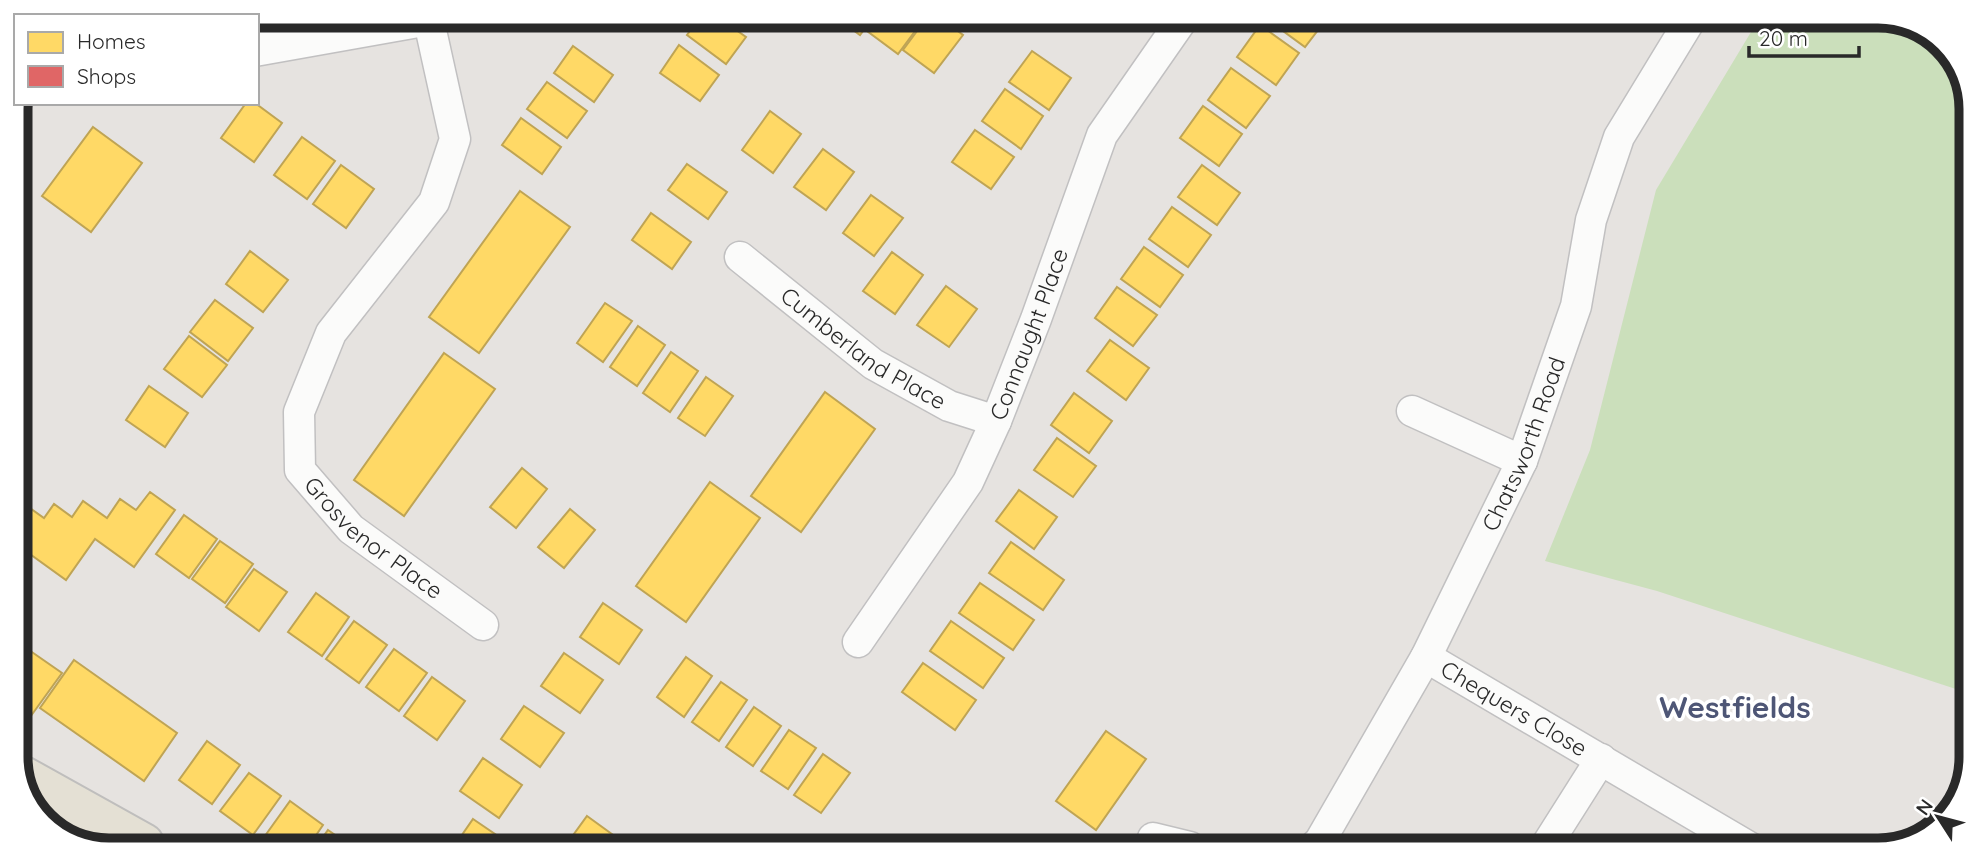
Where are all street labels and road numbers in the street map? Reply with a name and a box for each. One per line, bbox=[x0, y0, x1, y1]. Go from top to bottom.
street label: Connaught Place bbox=[983, 244, 1074, 424]
street label: Cumberland Place bbox=[775, 281, 951, 415]
street label: Chatsworth Road bbox=[1475, 353, 1571, 536]
street label: Grosvenor Place bbox=[298, 470, 449, 605]
street label: Chequers Close bbox=[1436, 654, 1593, 763]

